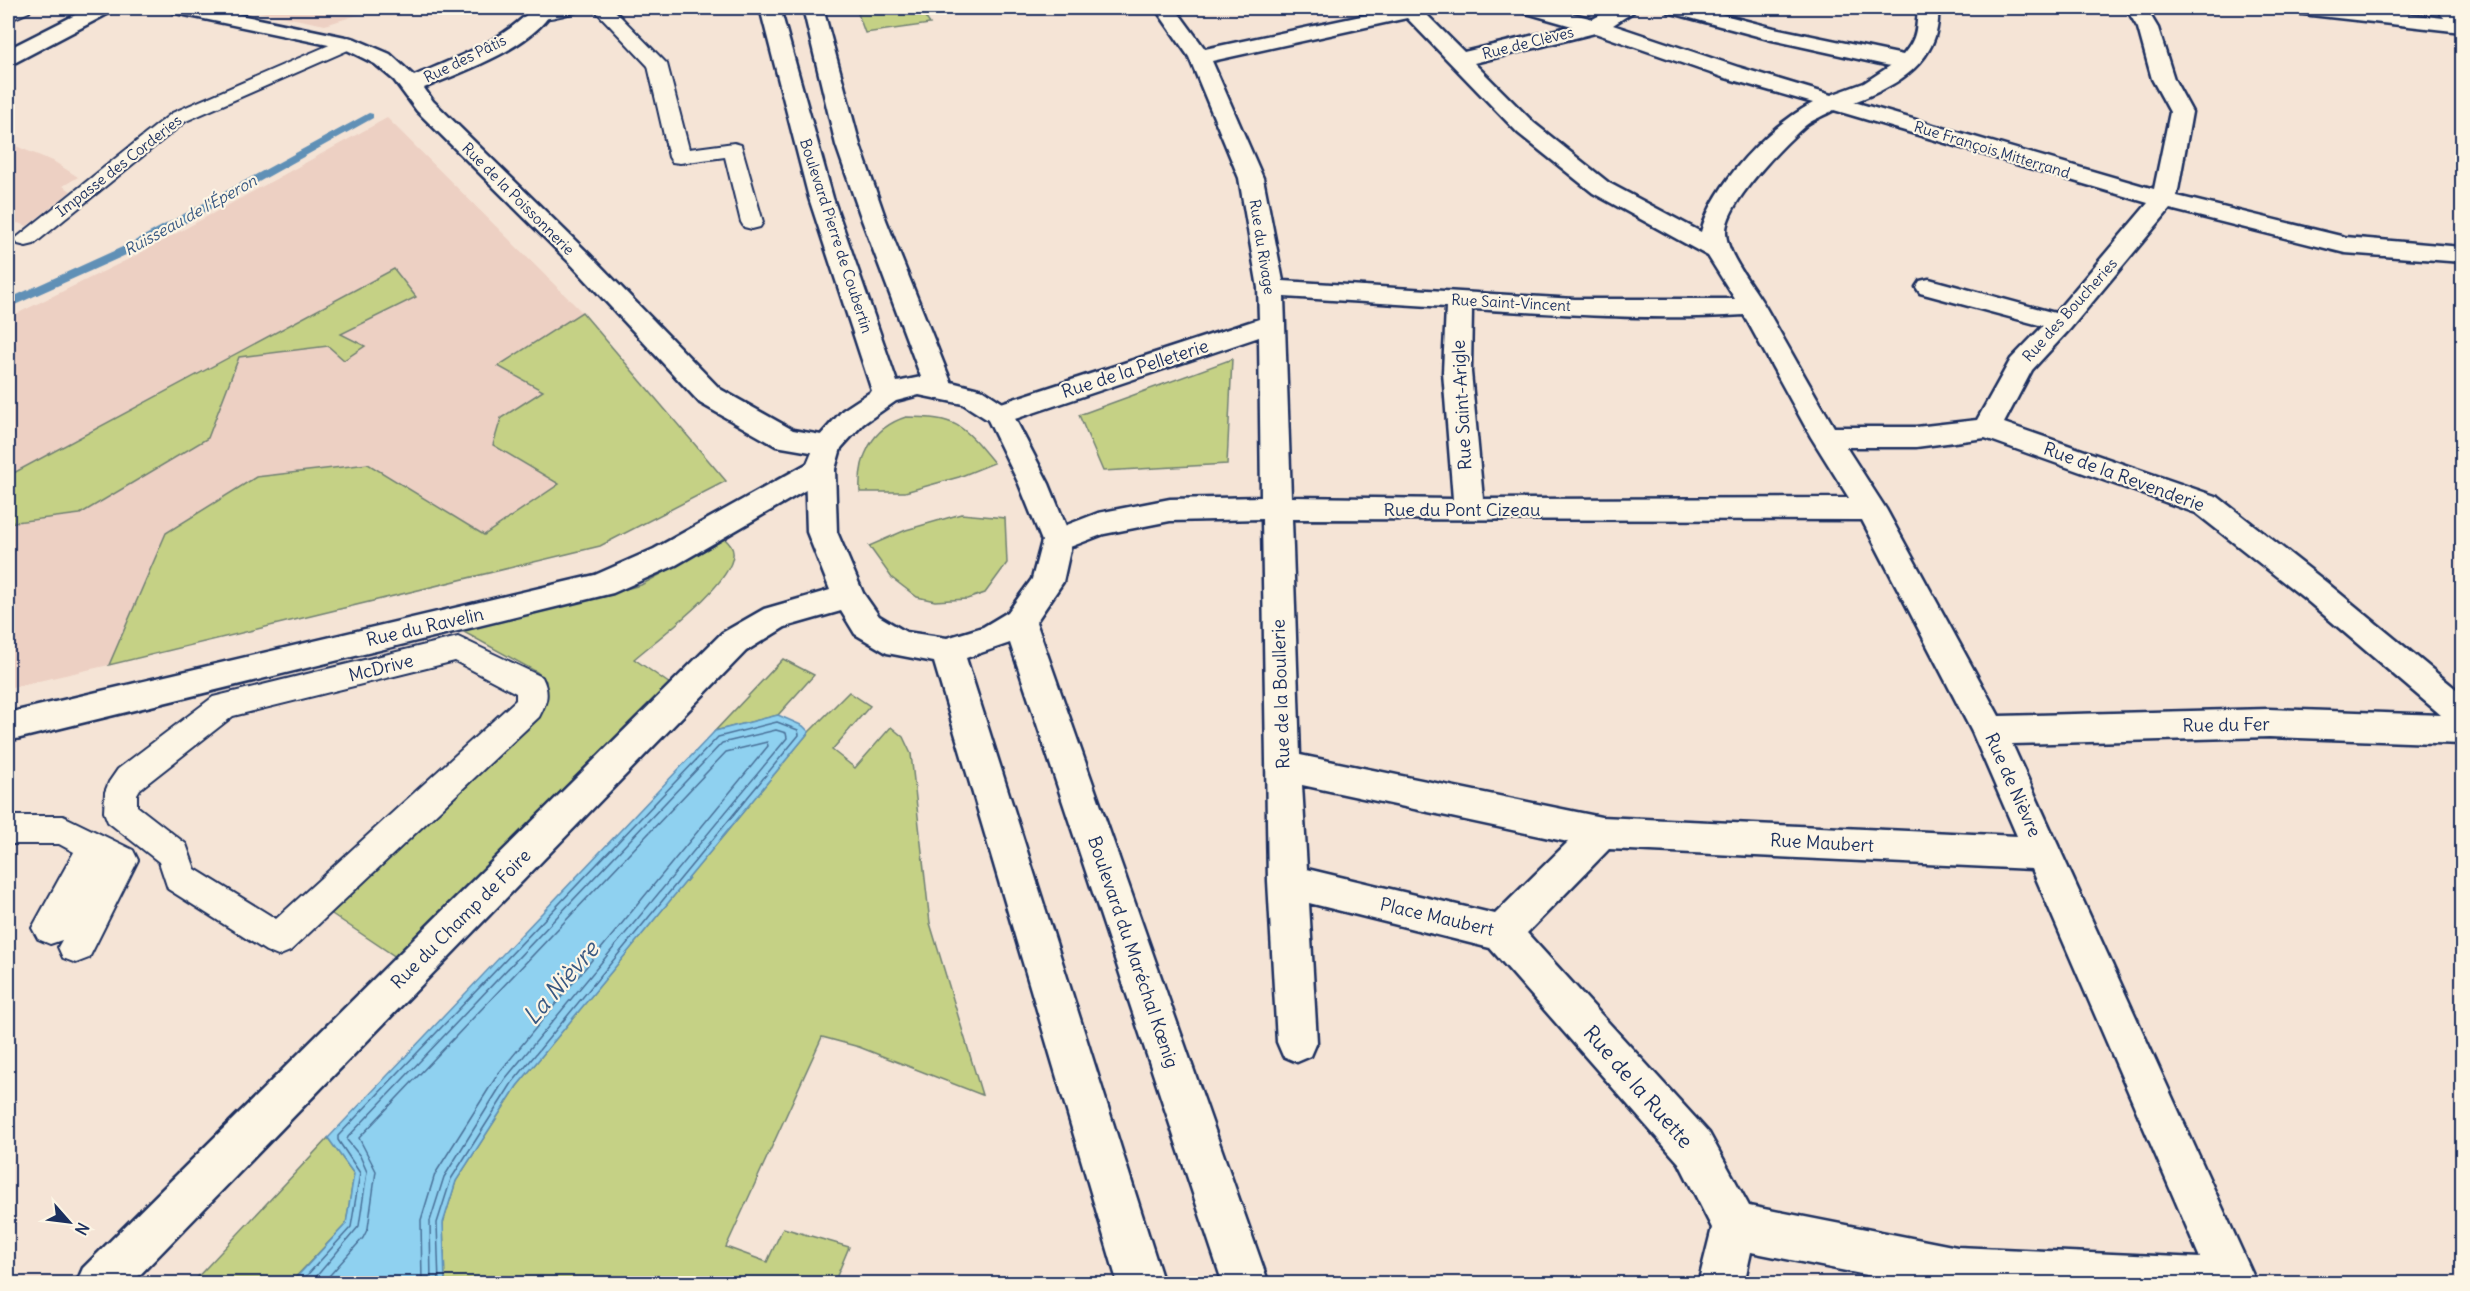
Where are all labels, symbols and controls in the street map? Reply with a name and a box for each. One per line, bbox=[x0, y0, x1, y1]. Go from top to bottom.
street label: Rue de Clèves bbox=[1480, 22, 1576, 63]
street label: Rue des Pâtis bbox=[420, 30, 509, 87]
street label: Impasse des Corderies bbox=[52, 110, 186, 221]
street label: Rue François Mitterrand bbox=[1912, 117, 2073, 182]
street label: Boulevard Pierre de Coubertin bbox=[796, 136, 877, 336]
street label: Rue de la Poissonnerie bbox=[458, 138, 579, 259]
water label: Ruisseau de l'Éperon bbox=[120, 170, 260, 260]
street label: Rue du Rivage bbox=[1246, 198, 1279, 296]
street label: Rue des Boucheries bbox=[2018, 254, 2121, 365]
street label: Rue Saint-Vincent bbox=[1451, 290, 1571, 315]
street label: Rue de la Pelleterie bbox=[1058, 334, 1211, 403]
street label: Rue Saint-Arigle bbox=[1447, 339, 1476, 471]
street label: Rue de la Revenderie bbox=[2040, 437, 2208, 516]
street label: Rue du Pont Cizeau bbox=[1384, 498, 1540, 521]
street label: Rue du Ravelin bbox=[364, 602, 486, 651]
street label: Rue de la Boullerie bbox=[1266, 619, 1295, 769]
street label: McDrive bbox=[346, 648, 416, 687]
street label: Rue du Fer bbox=[2182, 712, 2271, 737]
street label: Rue de Nièvre bbox=[1980, 729, 2047, 840]
street label: Rue Maubert bbox=[1770, 828, 1875, 857]
street label: Boulevard du Maréchal Kœnig bbox=[1083, 833, 1184, 1071]
street label: Rue du Champ de Foire bbox=[386, 844, 535, 993]
street label: Place Maubert bbox=[1378, 892, 1496, 941]
water label: La Nièvre bbox=[516, 933, 606, 1030]
street label: Rue de la Ruette bbox=[1578, 1020, 1699, 1154]
north arrow bbox=[39, 1192, 99, 1252]
text: N bbox=[71, 1219, 94, 1239]

